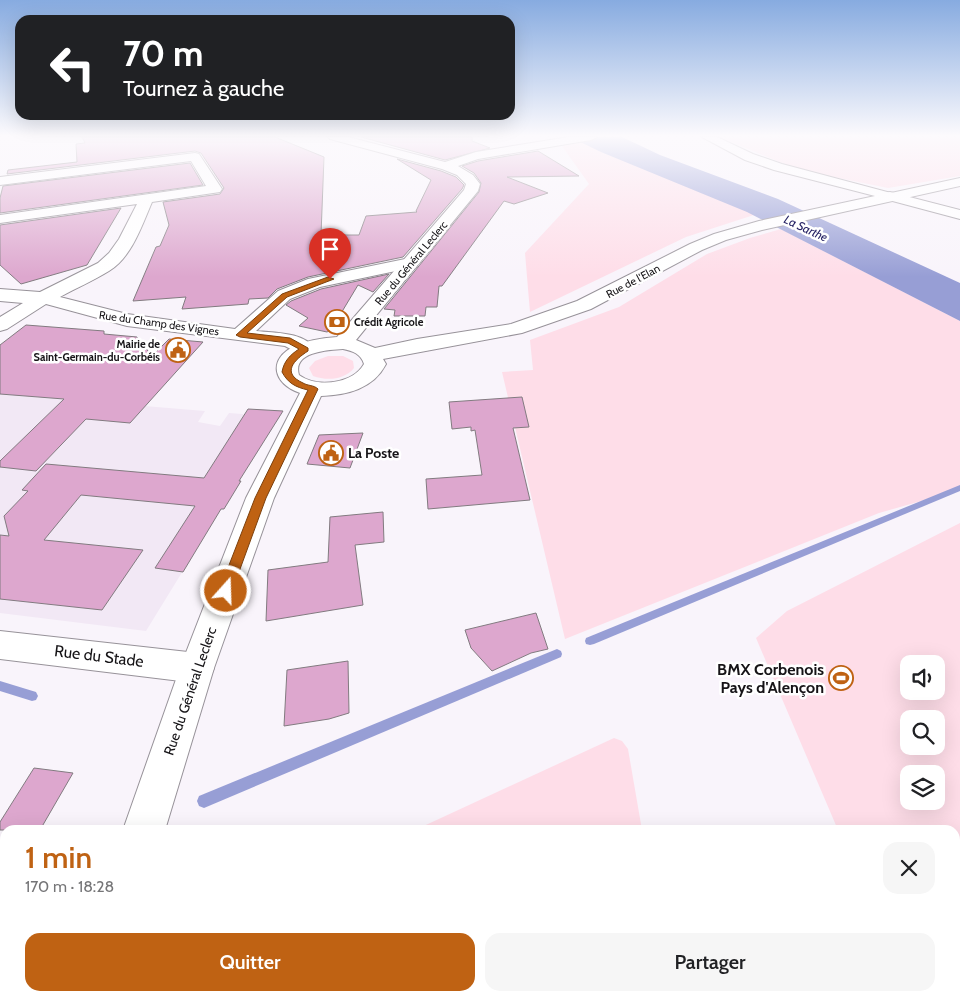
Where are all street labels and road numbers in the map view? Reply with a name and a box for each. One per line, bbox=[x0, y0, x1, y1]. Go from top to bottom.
street label: Rue du Général Leclerc bbox=[372, 218, 450, 308]
street label: Rue de l'Elan bbox=[604, 261, 662, 301]
street label: Rue du Champ des Vignes bbox=[98, 308, 220, 338]
street label: Rue du Général Leclerc bbox=[160, 624, 220, 758]
street label: Rue du Stade bbox=[53, 641, 145, 671]

